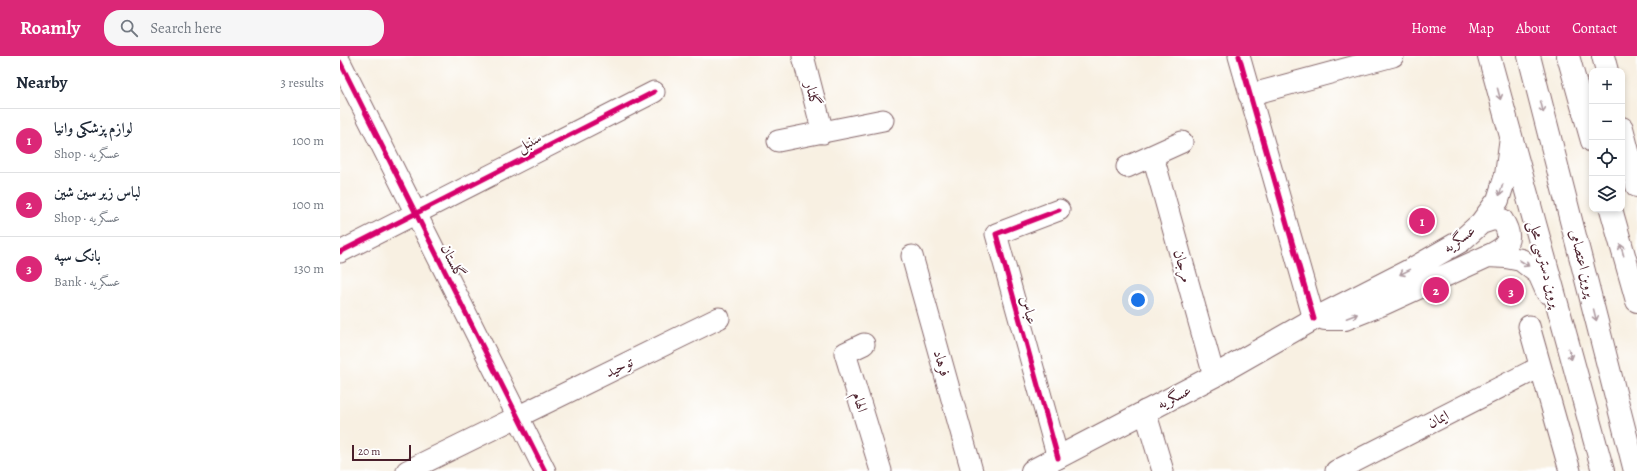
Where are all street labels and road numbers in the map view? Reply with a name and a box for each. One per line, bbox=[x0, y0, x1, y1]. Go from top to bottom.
street label: گلنار bbox=[800, 78, 826, 109]
street label: سنبل bbox=[513, 127, 545, 158]
street label: پروین دسترسی محلی bbox=[1523, 218, 1567, 311]
street label: عسگریه bbox=[1439, 220, 1479, 258]
street label: پروین اعتصامی bbox=[1565, 227, 1601, 300]
street label: گلستان bbox=[436, 240, 470, 282]
street label: مرجان bbox=[1168, 247, 1197, 285]
street label: عباس bbox=[1016, 293, 1042, 327]
street label: فرهاد bbox=[929, 347, 955, 379]
street label: توحید bbox=[602, 352, 636, 382]
street label: عسگریه bbox=[1153, 380, 1195, 414]
street label: الهام bbox=[845, 389, 873, 416]
street label: ایمان bbox=[1424, 405, 1452, 433]

